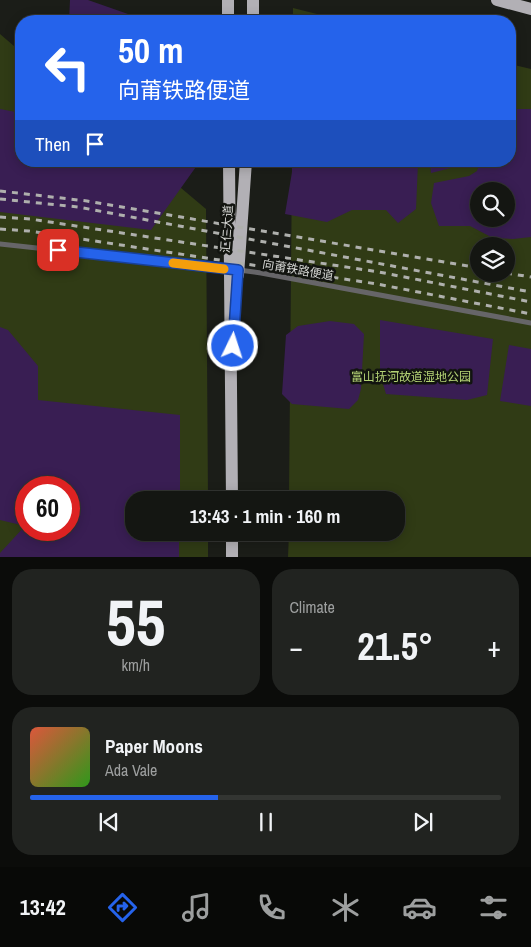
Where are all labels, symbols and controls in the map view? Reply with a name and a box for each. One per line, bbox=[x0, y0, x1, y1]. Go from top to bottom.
text: 50 m bbox=[118, 27, 183, 74]
icon: left bbox=[35, 35, 100, 100]
text: 向莆铁路便道 bbox=[118, 75, 250, 105]
icon: arrive bbox=[81, 130, 109, 158]
text: Then bbox=[35, 131, 71, 157]
map controls bbox=[470, 182, 515, 282]
button: search bbox=[470, 182, 515, 227]
street label: 汇仁大道 bbox=[217, 204, 237, 254]
pin bbox=[37, 229, 79, 271]
icon: arrive bbox=[44, 236, 72, 264]
button: layers bbox=[470, 237, 515, 282]
street label: 向莆铁路便道 bbox=[261, 256, 335, 284]
position arrow bbox=[206, 319, 258, 371]
park label: 富山抚河故道湿地公园 bbox=[351, 369, 471, 385]
speed limit sign: 60 bbox=[15, 476, 80, 541]
text: 13:43 · 1 min · 160 m bbox=[190, 503, 340, 529]
text: 55 bbox=[106, 578, 165, 665]
text: Climate bbox=[290, 596, 335, 618]
text: 21.5° bbox=[357, 621, 433, 672]
text: − bbox=[290, 628, 303, 666]
text: + bbox=[488, 628, 501, 666]
text: km/h bbox=[122, 654, 150, 676]
text: Paper Moons bbox=[105, 733, 203, 759]
text: Ada Vale bbox=[105, 759, 157, 781]
icon: previous bbox=[95, 808, 123, 836]
icon: pause bbox=[252, 808, 280, 836]
icon: next bbox=[409, 808, 437, 836]
icon: directions bbox=[105, 890, 140, 925]
icon: music bbox=[179, 890, 214, 925]
icon: phone bbox=[254, 890, 289, 925]
icon: climate bbox=[328, 890, 363, 925]
icon: car bbox=[402, 890, 437, 925]
icon: filters bbox=[476, 890, 511, 925]
text: 13:42 bbox=[20, 892, 66, 922]

